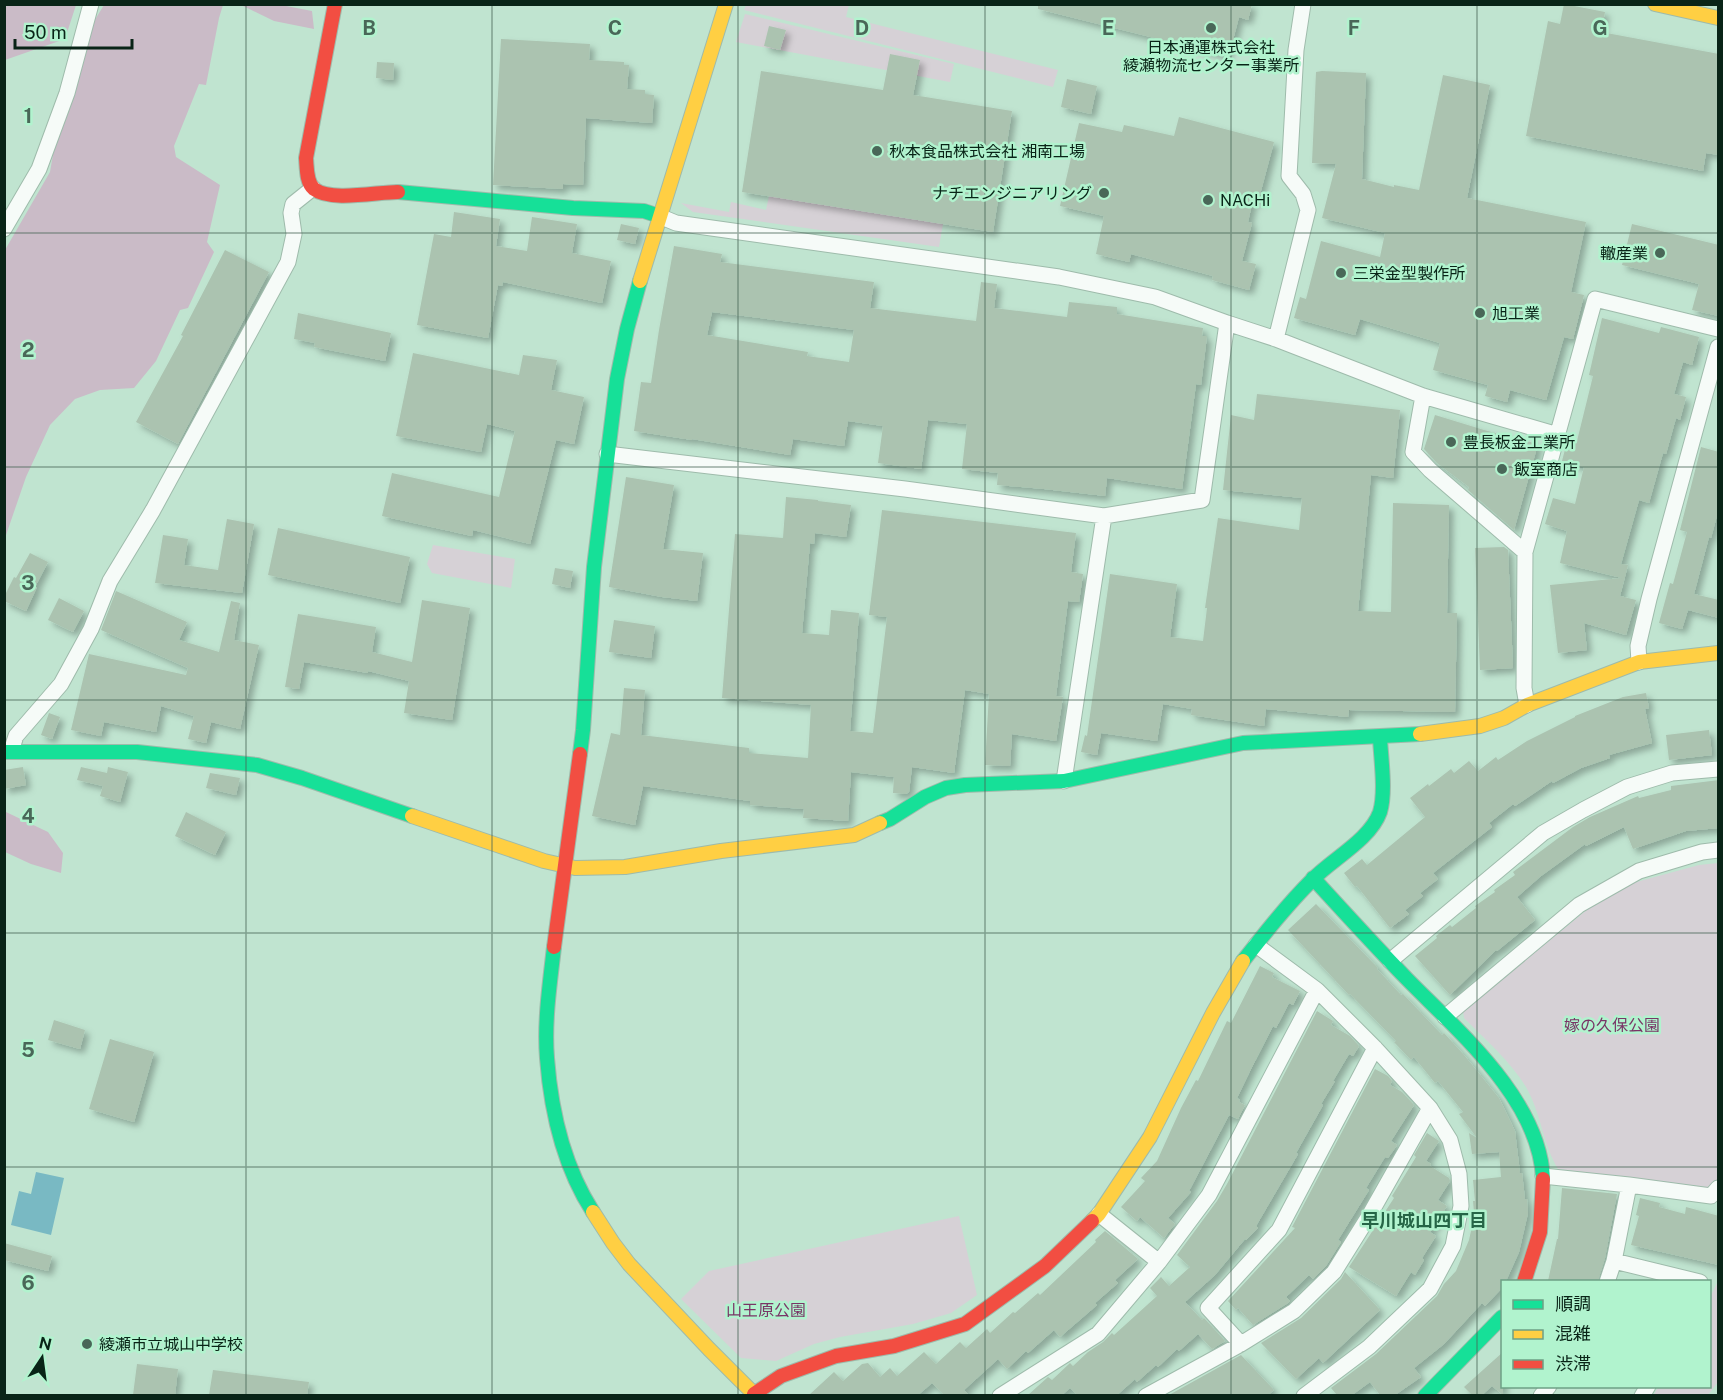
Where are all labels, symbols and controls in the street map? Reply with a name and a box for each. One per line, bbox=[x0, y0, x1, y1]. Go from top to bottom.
scale bar bbox=[15, 12, 132, 50]
text: B bbox=[362, 16, 376, 40]
text: C bbox=[608, 16, 622, 40]
text: D bbox=[855, 16, 869, 40]
text: E bbox=[1102, 16, 1114, 40]
text: F bbox=[1348, 16, 1360, 40]
text: G bbox=[1592, 16, 1608, 40]
marker: 日本通運株式会社 綾瀬物流センター事業所 bbox=[1204, 21, 1218, 35]
text: 50 m bbox=[24, 22, 67, 43]
place label: 日本通運株式会社 綾瀬物流センター事業所 bbox=[1123, 38, 1299, 75]
text: 1 bbox=[24, 104, 32, 128]
place label: 秋本食品株式会社 湘南工場 bbox=[889, 142, 1085, 161]
marker: 秋本食品株式会社 湘南工場 bbox=[870, 144, 884, 158]
place label: ナチエンジニアリング bbox=[932, 184, 1092, 203]
marker: ナチエンジニアリング bbox=[1097, 186, 1111, 200]
place label: NACHi bbox=[1220, 191, 1270, 210]
marker: NACHi bbox=[1201, 193, 1215, 207]
place label: 轍産業 bbox=[1600, 244, 1648, 263]
marker: 轍産業 bbox=[1653, 246, 1667, 260]
place label: 三栄金型製作所 bbox=[1353, 264, 1465, 283]
marker: 三栄金型製作所 bbox=[1334, 266, 1348, 280]
place label: 旭工業 bbox=[1492, 304, 1540, 323]
marker: 旭工業 bbox=[1473, 306, 1487, 320]
text: 2 bbox=[22, 338, 34, 362]
place label: 豊長板金工業所 bbox=[1463, 433, 1575, 452]
marker: 豊長板金工業所 bbox=[1444, 435, 1458, 449]
place label: 飯室商店 bbox=[1514, 460, 1578, 479]
marker: 飯室商店 bbox=[1495, 462, 1509, 476]
text: 3 bbox=[21, 571, 35, 595]
text: 4 bbox=[21, 804, 35, 828]
park label: 嫁の久保公園 bbox=[1564, 1016, 1660, 1035]
text: 5 bbox=[21, 1038, 35, 1062]
district label: 早川城山四丁目 bbox=[1361, 1210, 1487, 1231]
text: 6 bbox=[21, 1271, 35, 1295]
legend bbox=[1501, 1280, 1711, 1388]
text: 順調 bbox=[1555, 1293, 1591, 1314]
park label: 山王原公園 bbox=[726, 1301, 806, 1320]
text: 混雑 bbox=[1555, 1323, 1591, 1344]
north arrow bbox=[12, 1328, 72, 1388]
text: N bbox=[37, 1333, 53, 1355]
place label: 綾瀬市立城山中学校 bbox=[99, 1335, 243, 1354]
marker: 綾瀬市立城山中学校 bbox=[80, 1337, 94, 1351]
text: 渋滞 bbox=[1555, 1353, 1591, 1374]

